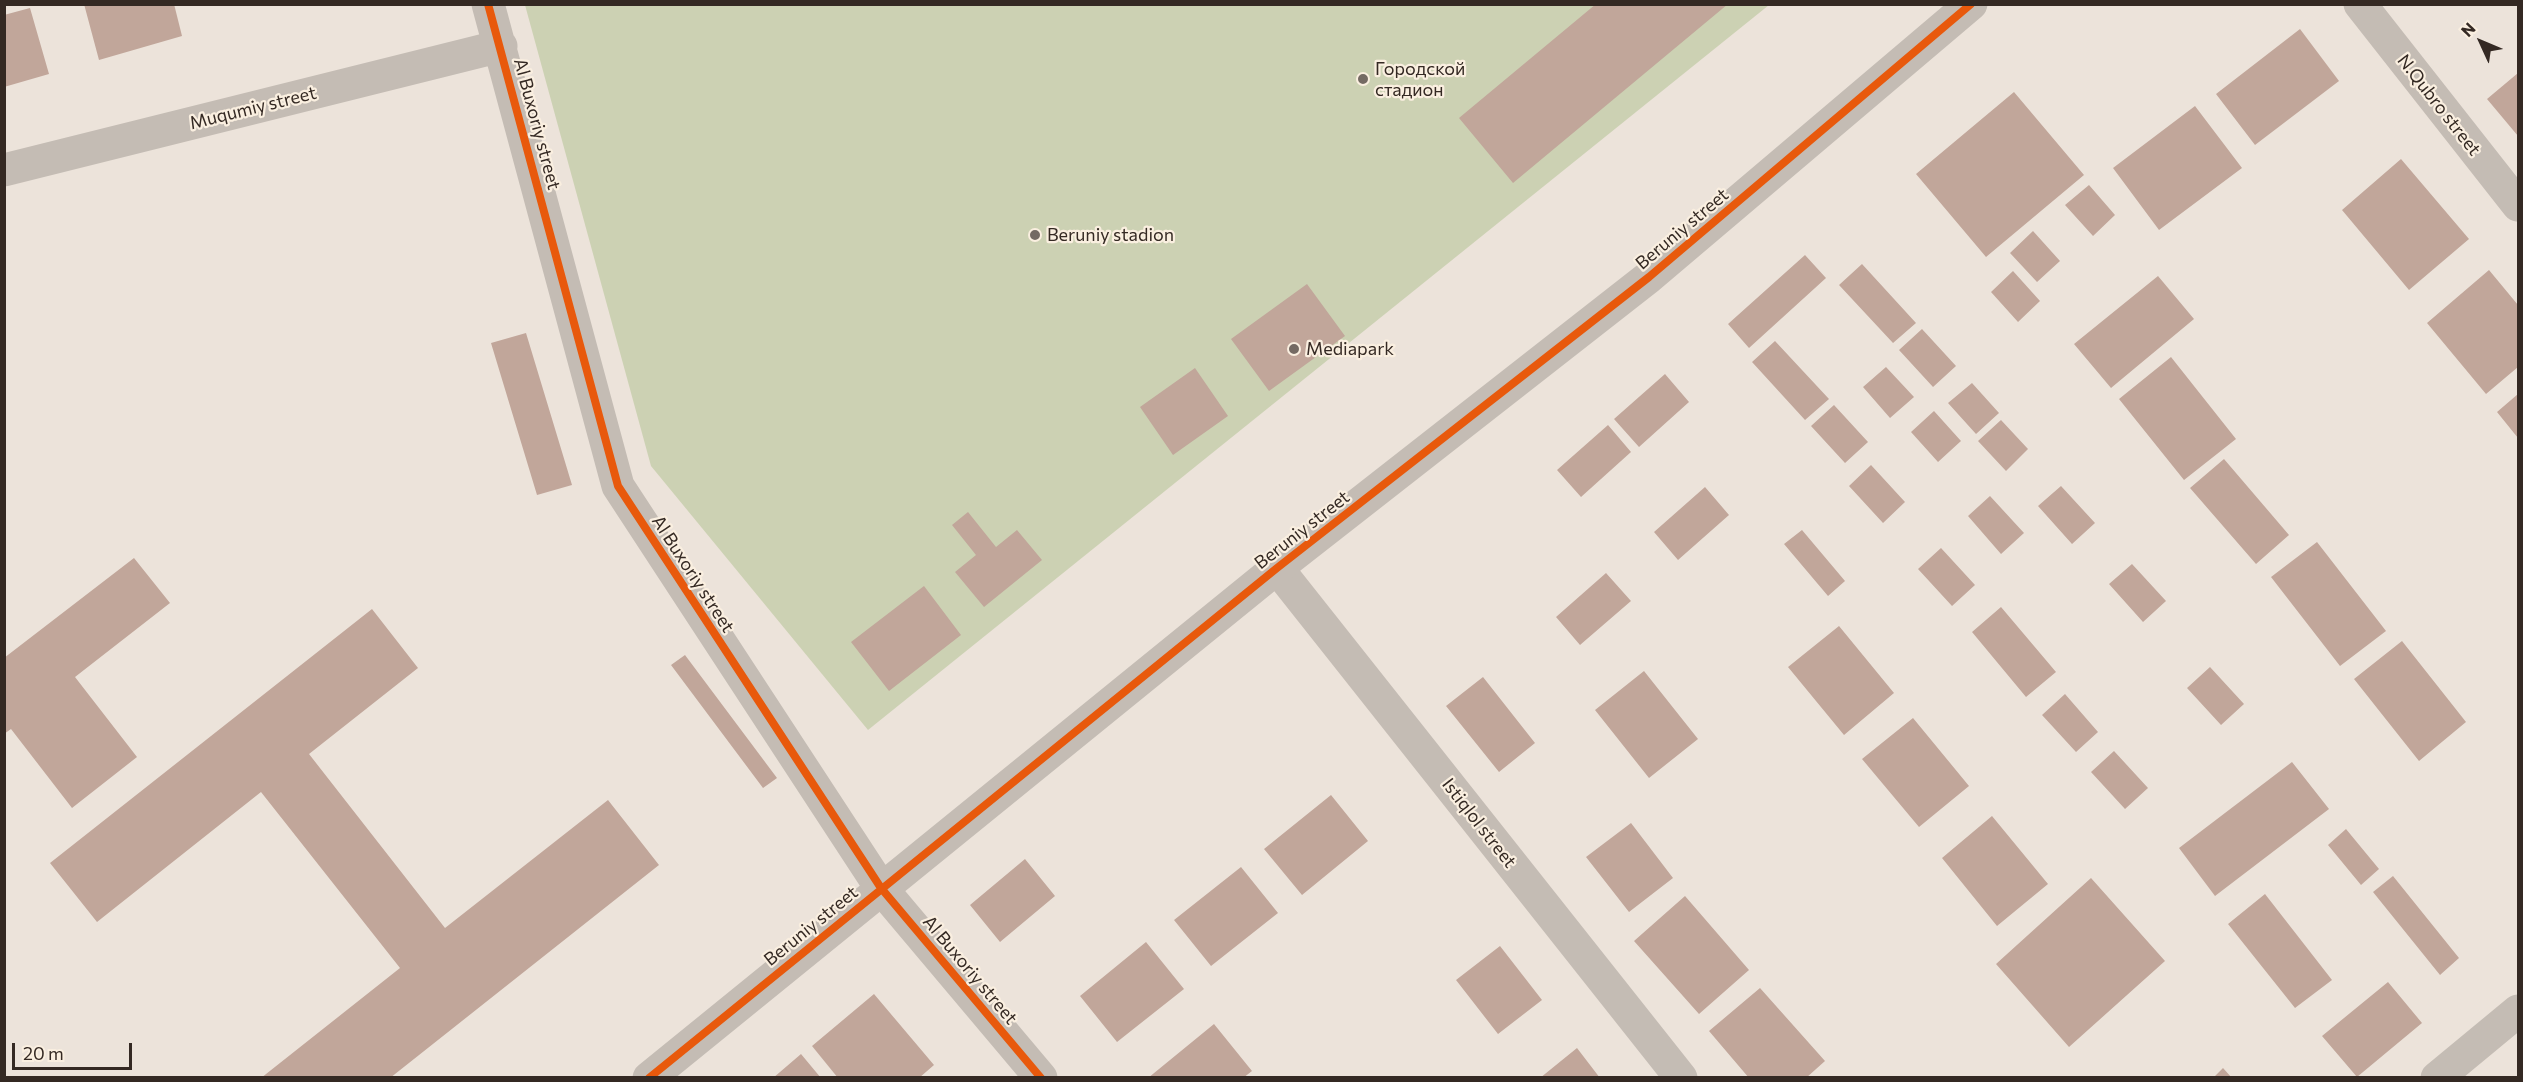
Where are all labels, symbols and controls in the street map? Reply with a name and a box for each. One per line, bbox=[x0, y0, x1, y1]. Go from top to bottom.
north arrow bbox=[2451, 12, 2511, 72]
text: N bbox=[2457, 18, 2479, 40]
street label: N.Qubro street bbox=[2393, 50, 2485, 160]
street label: Al Buxoriy street bbox=[509, 56, 565, 192]
place label: Городской стадион bbox=[1375, 58, 1465, 100]
marker: Городской стадион bbox=[1356, 72, 1370, 86]
street label: Muqumiy street bbox=[188, 82, 318, 134]
street label: Beruniy street bbox=[1631, 184, 1733, 274]
place label: Beruniy stadion bbox=[1047, 224, 1174, 246]
marker: Beruniy stadion bbox=[1028, 228, 1042, 242]
place label: Mediapark bbox=[1306, 338, 1394, 360]
marker: Mediapark bbox=[1287, 342, 1301, 356]
street label: Beruniy street bbox=[1250, 486, 1354, 574]
street label: Al Buxoriy street bbox=[647, 511, 739, 637]
street label: Istiqlol street bbox=[1437, 774, 1521, 872]
street label: Beruniy street bbox=[760, 882, 862, 970]
street label: Al Buxoriy street bbox=[918, 911, 1022, 1029]
scale bar bbox=[15, 1031, 135, 1069]
text: 20 m bbox=[23, 1042, 64, 1064]

